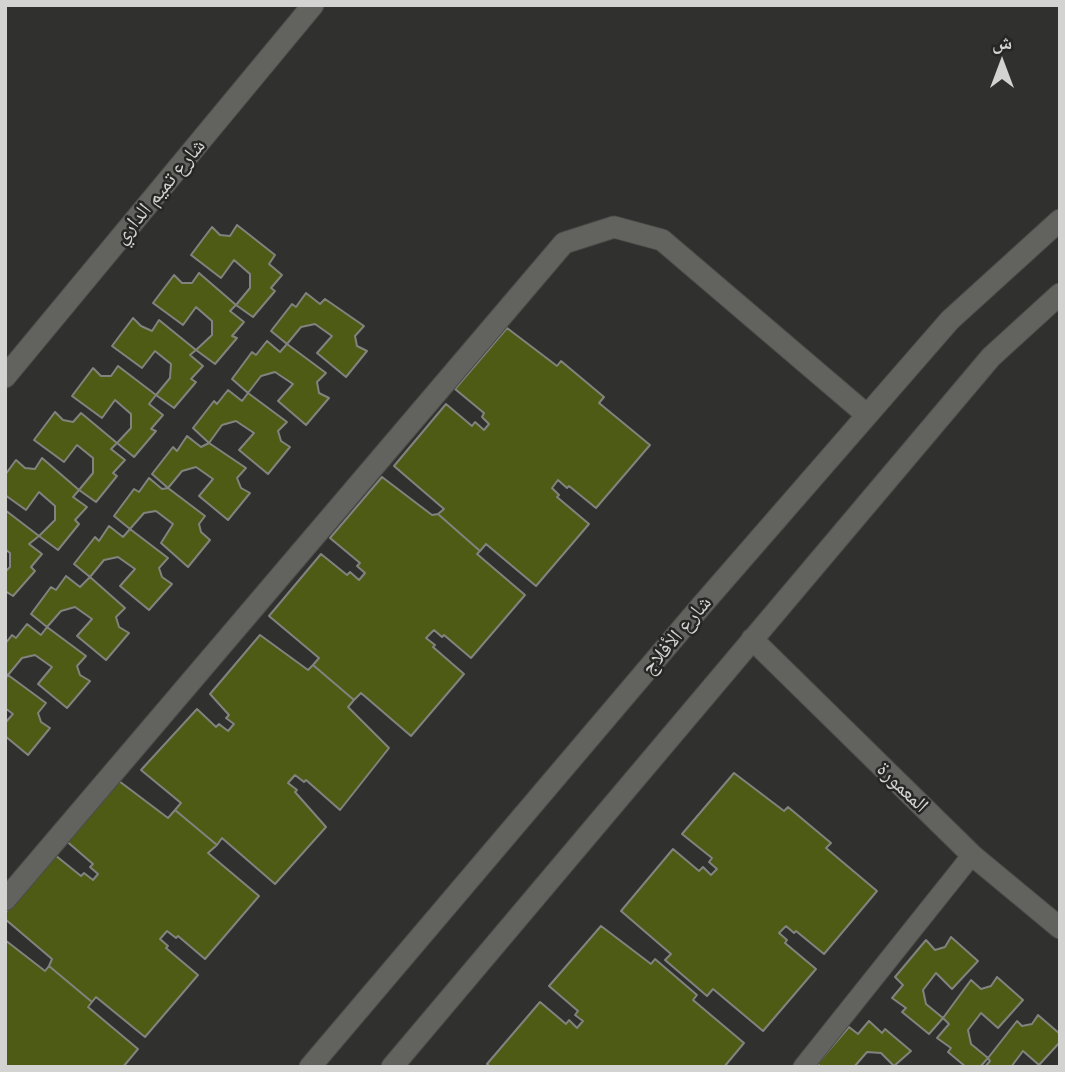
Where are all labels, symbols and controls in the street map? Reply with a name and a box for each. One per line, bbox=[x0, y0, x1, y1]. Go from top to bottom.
north arrow bbox=[967, 28, 1037, 98]
text: ش bbox=[992, 31, 1012, 53]
street label: شارع تميم الداري bbox=[108, 133, 210, 249]
street label: شارع الأفلاج bbox=[636, 590, 716, 680]
street label: المعمورة bbox=[872, 756, 934, 818]

